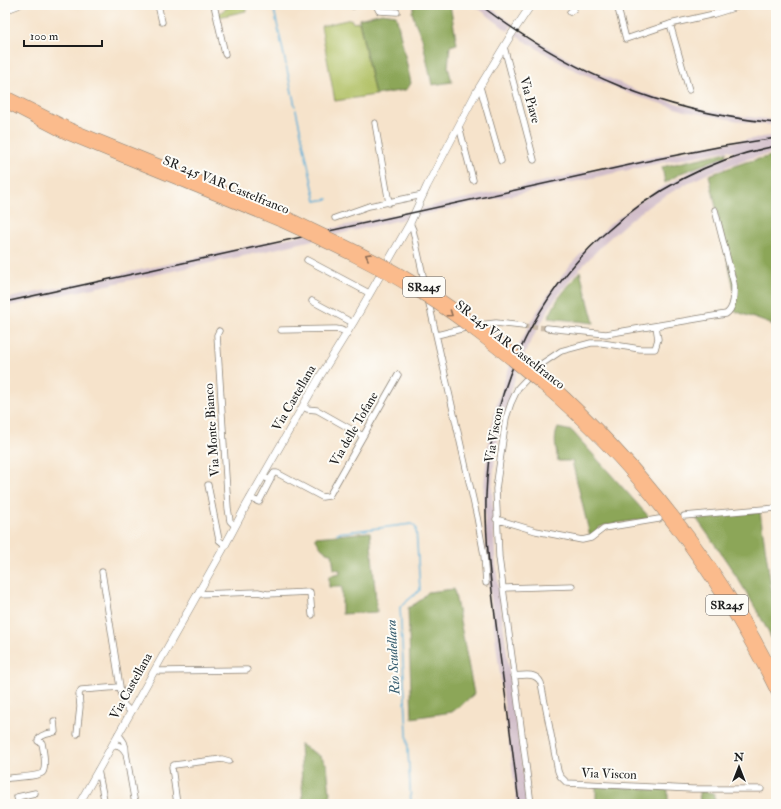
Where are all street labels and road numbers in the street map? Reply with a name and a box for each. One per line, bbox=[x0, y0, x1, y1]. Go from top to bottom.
street label: Via Piave bbox=[516, 75, 544, 126]
street label: SR 245 VAR Castelfranco bbox=[160, 152, 292, 218]
road number: SR245 bbox=[403, 277, 445, 297]
street label: SR 245 VAR Castelfranco bbox=[452, 297, 568, 393]
street label: Via Castellana bbox=[269, 362, 320, 434]
street label: Via Monte Bianco bbox=[201, 383, 223, 477]
street label: Via delle Tofane bbox=[326, 388, 382, 469]
street label: Via Viscon bbox=[481, 406, 507, 464]
road number: SR245 bbox=[706, 595, 748, 615]
street label: Via Castellana bbox=[106, 649, 156, 722]
street label: Via Viscon bbox=[581, 765, 638, 783]

